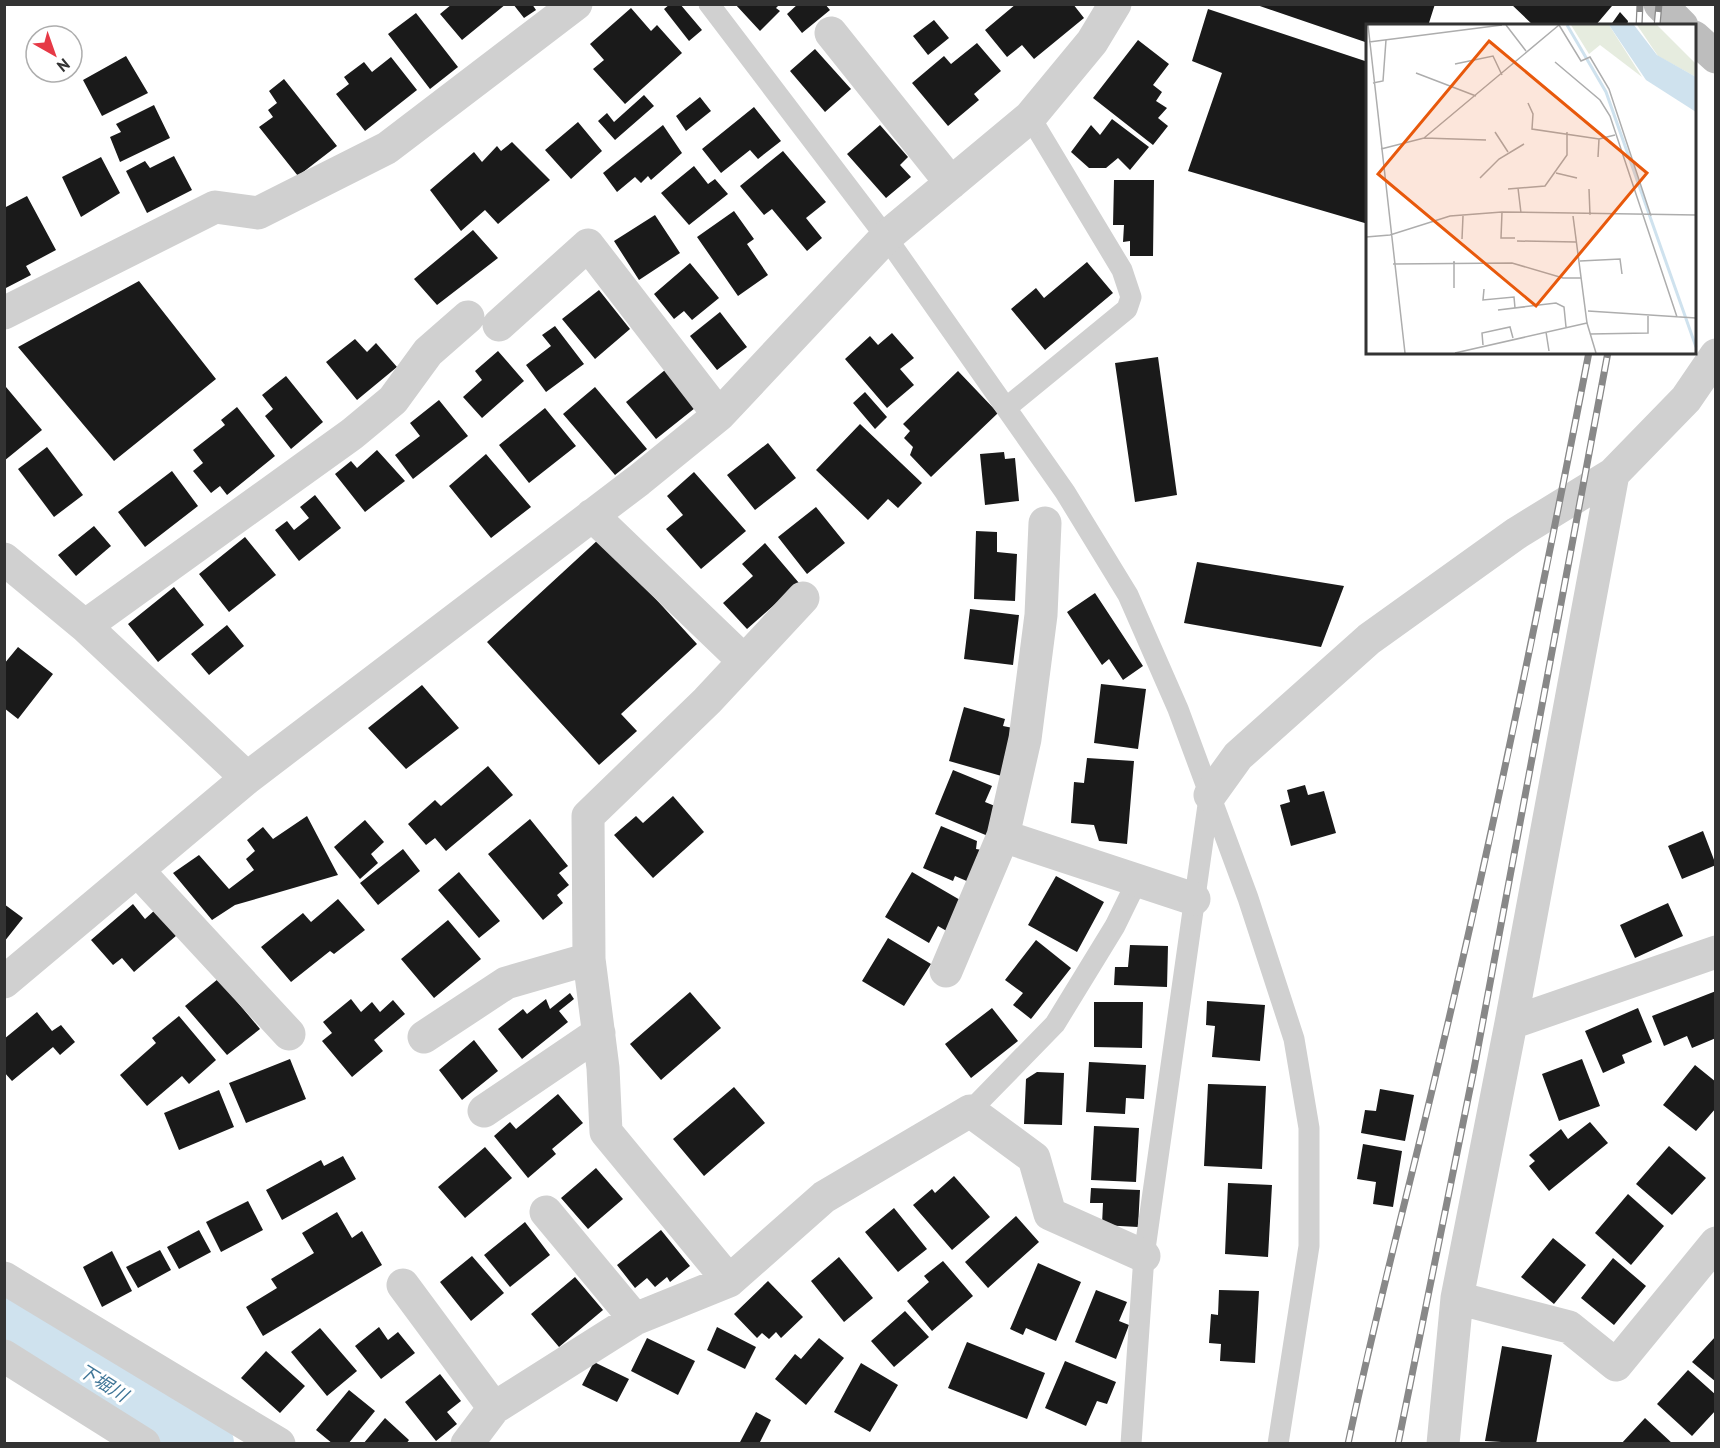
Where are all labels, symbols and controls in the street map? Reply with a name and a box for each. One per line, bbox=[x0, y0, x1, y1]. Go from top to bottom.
north arrow bbox=[24, 24, 84, 84]
inset map bbox=[1366, 24, 1696, 354]
text: N bbox=[53, 54, 74, 77]
water label: 下堀川 bbox=[74, 1359, 134, 1408]

